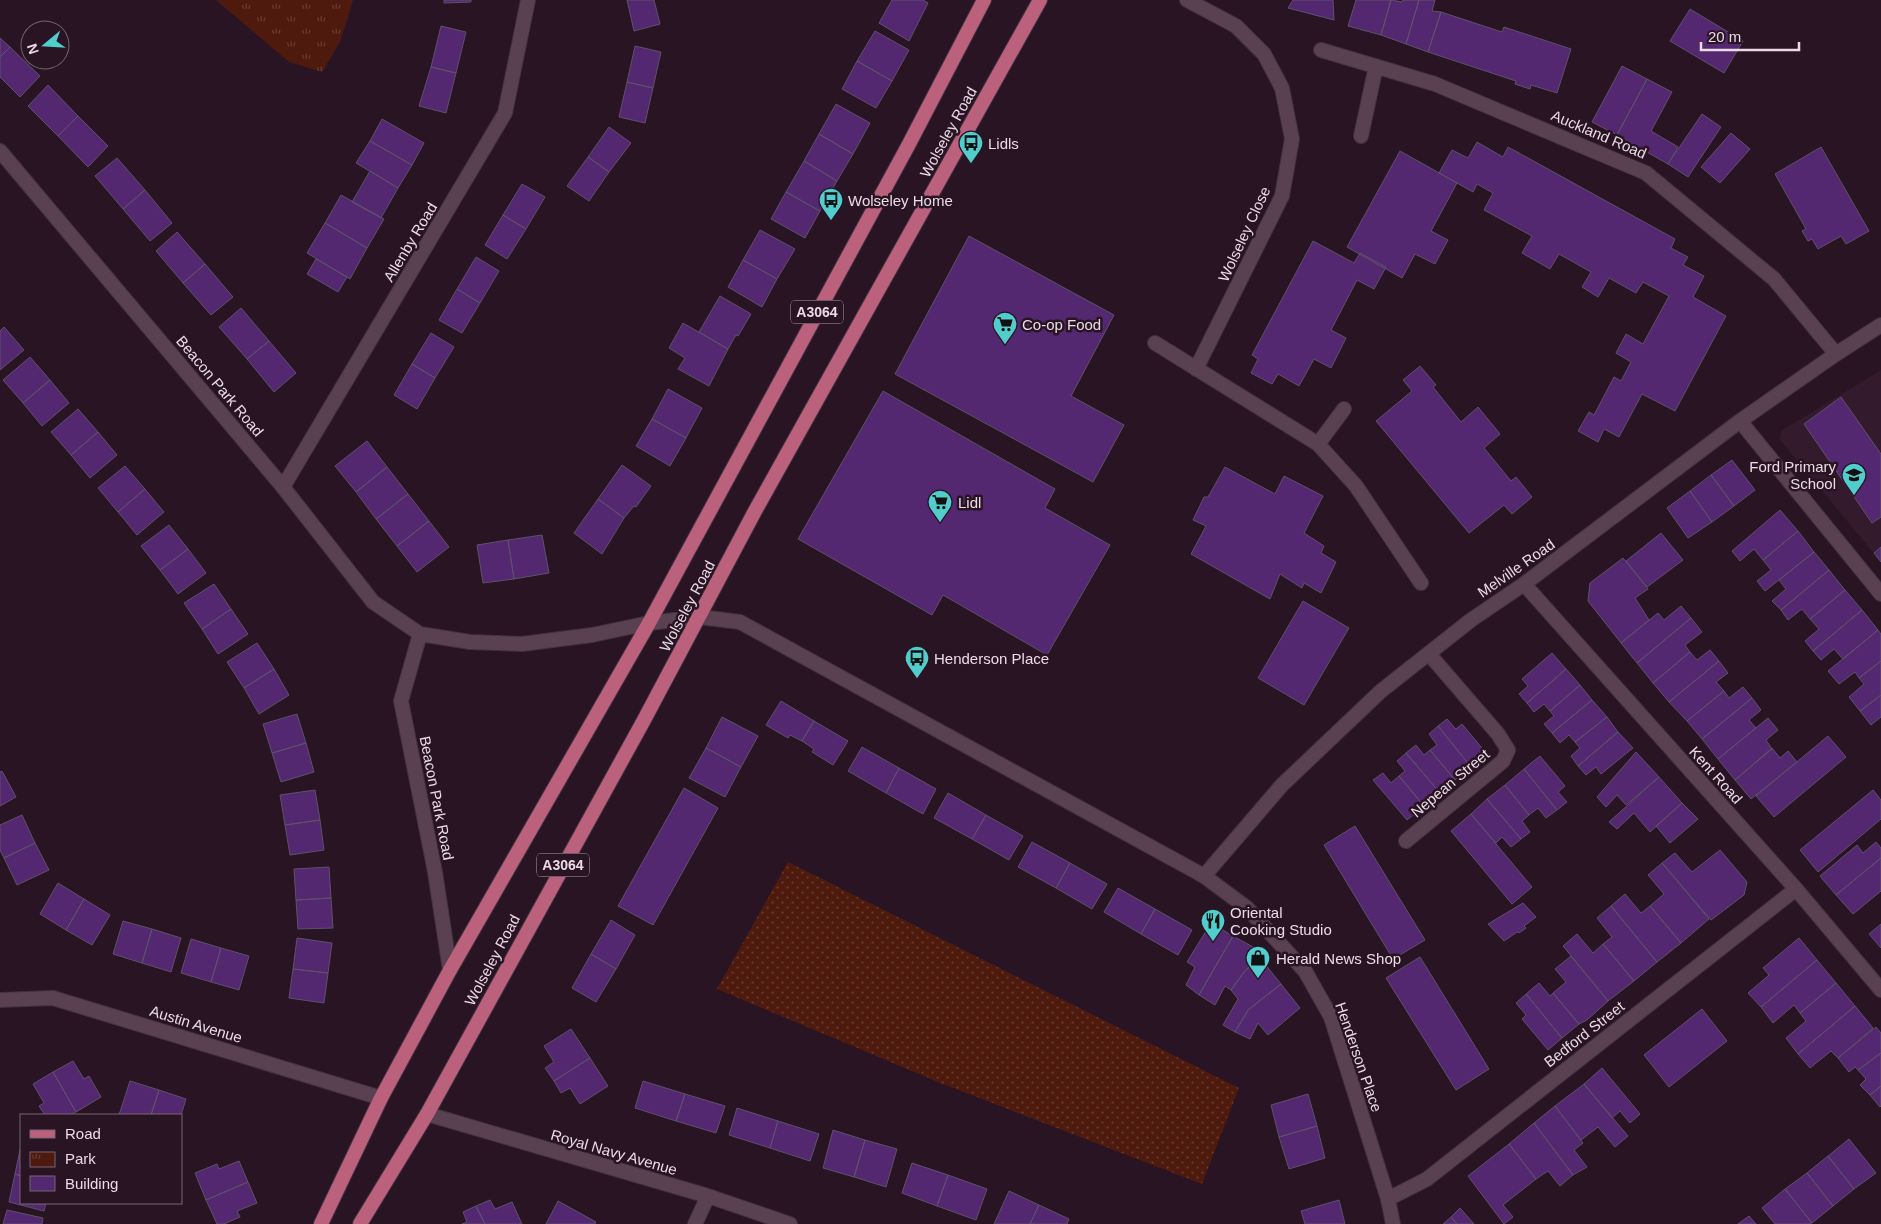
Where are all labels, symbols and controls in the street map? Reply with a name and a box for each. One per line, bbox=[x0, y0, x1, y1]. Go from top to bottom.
north arrow bbox=[20, 20, 70, 70]
scale bar bbox=[1701, 20, 1798, 52]
text: 20 m bbox=[1708, 28, 1741, 45]
text: N bbox=[23, 42, 42, 56]
street label: Wolseley Road bbox=[916, 84, 980, 180]
street label: Auckland Road bbox=[1549, 106, 1649, 162]
bus stop icon: Lidls bbox=[958, 130, 984, 164]
place label: Lidls bbox=[988, 135, 1019, 152]
street label: Wolseley Close bbox=[1215, 184, 1273, 284]
bus stop icon: Wolseley Home bbox=[818, 187, 844, 221]
place label: Wolseley Home bbox=[848, 192, 953, 209]
street label: Allenby Road bbox=[380, 199, 440, 285]
road number: A3064 bbox=[791, 300, 843, 324]
supermarket icon: Co-op Food bbox=[992, 311, 1018, 345]
place label: Co-op Food bbox=[1022, 316, 1101, 333]
street label: Beacon Park Road bbox=[173, 332, 267, 440]
place label: Ford Primary School bbox=[1749, 458, 1836, 492]
school or university icon: Ford Primary School bbox=[1841, 462, 1867, 496]
supermarket icon: Lidl bbox=[927, 489, 953, 523]
place label: Lidl bbox=[958, 494, 981, 511]
street label: Melville Road bbox=[1474, 535, 1558, 601]
street label: Wolseley Road bbox=[656, 558, 718, 654]
bus stop icon: Henderson Place bbox=[904, 645, 930, 679]
place label: Henderson Place bbox=[934, 650, 1049, 667]
street label: Beacon Park Road bbox=[417, 735, 457, 861]
street label: Kent Road bbox=[1686, 743, 1746, 807]
street label: Nepean Street bbox=[1407, 745, 1493, 821]
road number: A3064 bbox=[537, 854, 589, 876]
place label: Oriental Cooking Studio bbox=[1230, 904, 1332, 938]
restaurant icon: Oriental Cooking Studio bbox=[1200, 908, 1226, 942]
street label: Wolseley Road bbox=[461, 912, 523, 1008]
shop icon: Herald News Shop bbox=[1245, 945, 1271, 979]
place label: Herald News Shop bbox=[1276, 950, 1401, 967]
street label: Bedford Street bbox=[1541, 997, 1628, 1070]
street label: Henderson Place bbox=[1332, 1000, 1386, 1114]
street label: Austin Avenue bbox=[148, 1002, 244, 1046]
legend bbox=[20, 1114, 182, 1204]
text: Road bbox=[65, 1125, 101, 1142]
street label: Royal Navy Avenue bbox=[549, 1126, 679, 1178]
text: Park bbox=[65, 1150, 96, 1167]
text: Building bbox=[65, 1175, 118, 1192]

